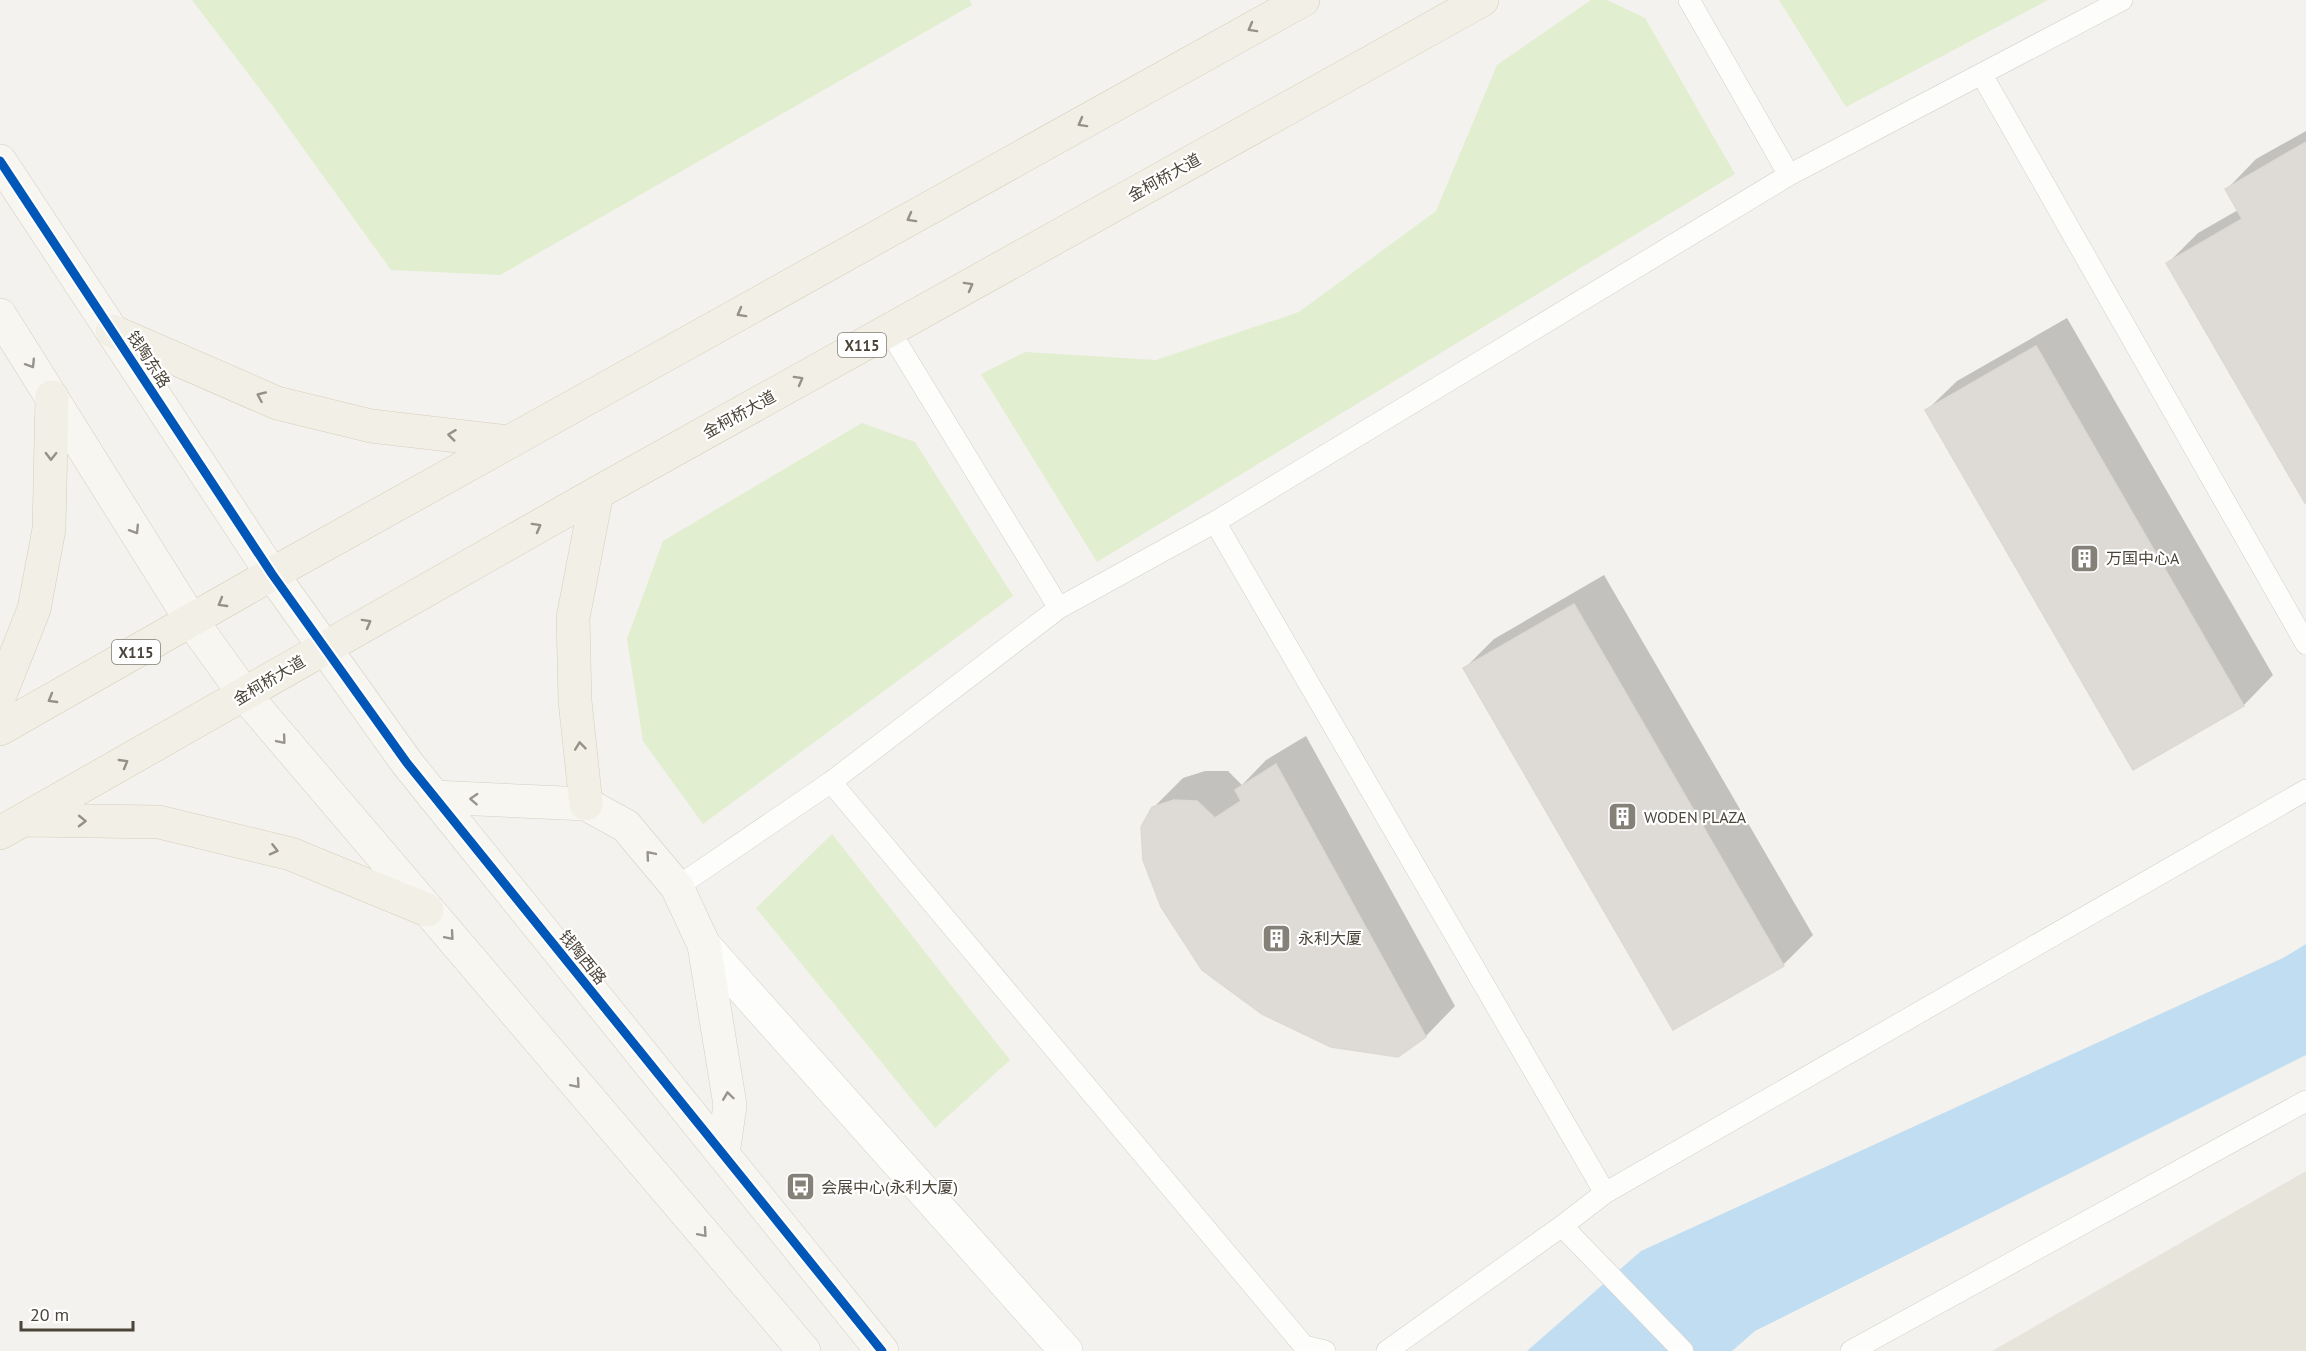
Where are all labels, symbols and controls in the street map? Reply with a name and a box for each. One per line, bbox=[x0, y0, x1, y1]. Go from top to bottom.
one-way arrow bbox=[1248, 21, 1258, 33]
one-way arrow bbox=[1078, 116, 1088, 127]
street label: 金柯桥大道 bbox=[1124, 149, 1204, 205]
one-way arrow bbox=[907, 211, 918, 222]
one-way arrow bbox=[963, 281, 973, 293]
one-way arrow bbox=[737, 306, 747, 317]
street label: 钱陶东路 bbox=[123, 327, 175, 391]
road number: X115 bbox=[838, 333, 886, 357]
one-way arrow bbox=[24, 358, 36, 368]
one-way arrow bbox=[793, 376, 803, 388]
street label: 金柯桥大道 bbox=[699, 386, 779, 442]
one-way arrow bbox=[257, 392, 268, 404]
one-way arrow bbox=[447, 429, 456, 442]
one-way arrow bbox=[44, 451, 57, 460]
one-way arrow bbox=[531, 523, 541, 534]
one-way arrow bbox=[127, 524, 139, 534]
building icon: 万国中心A bbox=[2069, 542, 2101, 574]
place label: 万国中心A bbox=[2106, 548, 2180, 568]
one-way arrow bbox=[218, 595, 228, 607]
one-way arrow bbox=[361, 619, 371, 630]
road number: X115 bbox=[112, 640, 160, 664]
street label: 金柯桥大道 bbox=[230, 651, 308, 709]
one-way arrow bbox=[48, 692, 58, 704]
one-way arrow bbox=[275, 733, 286, 744]
one-way arrow bbox=[574, 742, 587, 751]
one-way arrow bbox=[118, 759, 128, 770]
one-way arrow bbox=[470, 792, 479, 805]
building icon: WODEN PLAZA bbox=[1607, 801, 1639, 833]
place label: WODEN PLAZA bbox=[1644, 807, 1747, 827]
one-way arrow bbox=[77, 815, 86, 827]
one-way arrow bbox=[268, 843, 278, 856]
one-way arrow bbox=[646, 851, 657, 862]
building icon: 永利大厦 bbox=[1261, 922, 1293, 954]
street label: 钱陶西路 bbox=[555, 926, 611, 988]
place label: 永利大厦 bbox=[1298, 928, 1362, 948]
one-way arrow bbox=[442, 929, 453, 940]
one-way arrow bbox=[569, 1077, 580, 1088]
one-way arrow bbox=[722, 1091, 734, 1100]
bus stop icon: 会展中心(永利大厦) bbox=[784, 1171, 816, 1203]
place label: 会展中心(永利大厦) bbox=[821, 1177, 958, 1197]
one-way arrow bbox=[696, 1226, 707, 1237]
scale bar bbox=[21, 1294, 134, 1332]
text: 20 m bbox=[30, 1303, 69, 1326]

